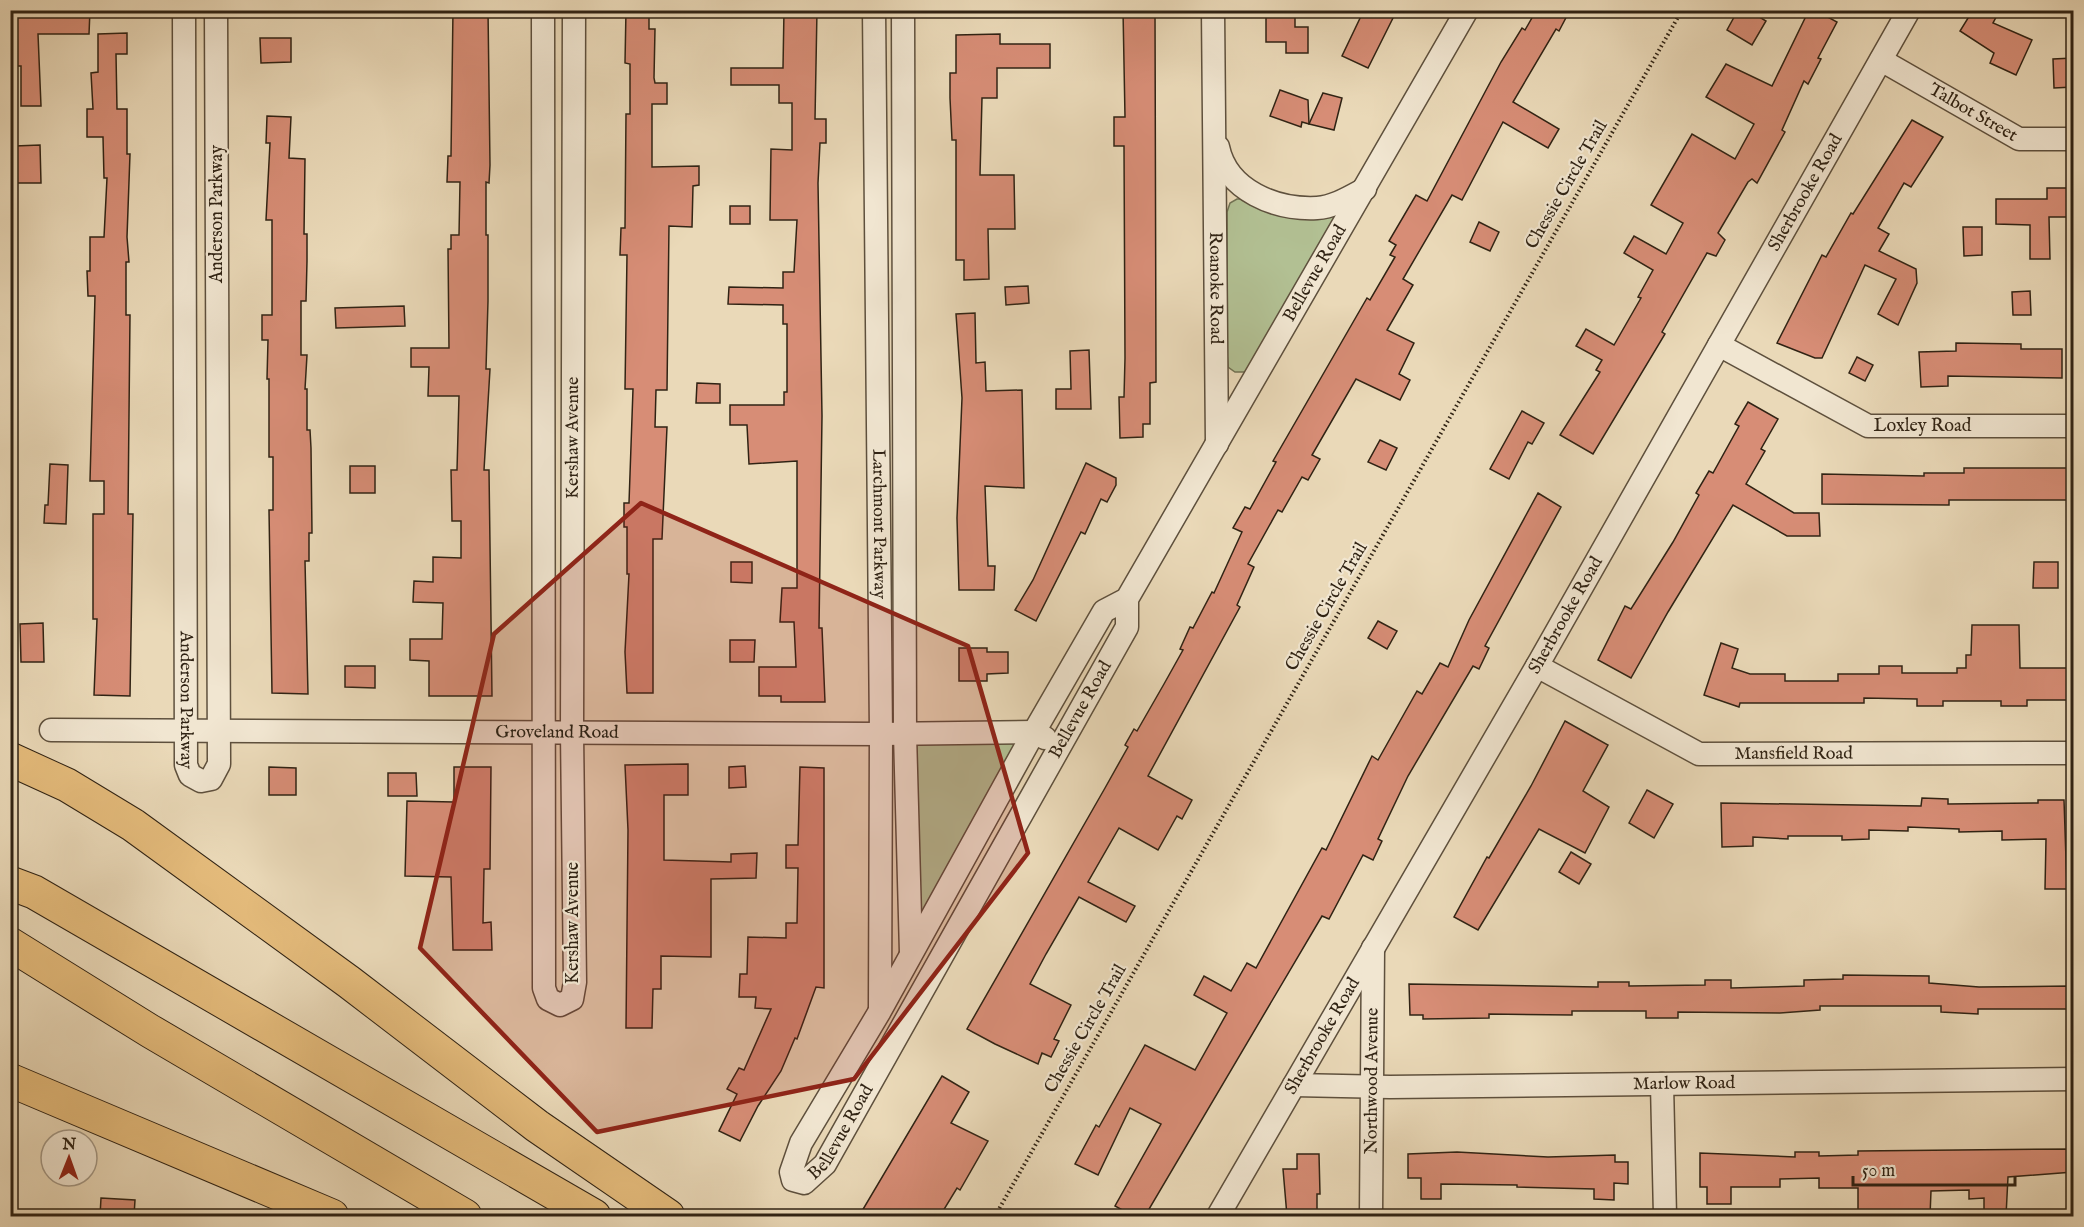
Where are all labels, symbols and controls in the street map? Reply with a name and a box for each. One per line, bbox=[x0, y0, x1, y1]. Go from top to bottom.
street label: Talbot Street bbox=[1924, 78, 2022, 147]
street label: Chessie Circle Trail bbox=[1521, 116, 1613, 254]
street label: Sherbrooke Road bbox=[1763, 129, 1848, 256]
street label: Anderson Parkway bbox=[206, 145, 229, 284]
street label: Bellevue Road bbox=[1278, 220, 1352, 326]
street label: Roanoke Road bbox=[1204, 232, 1228, 345]
street label: Kershaw Avenue bbox=[561, 377, 584, 499]
street label: Loxley Road bbox=[1873, 415, 1972, 438]
street label: Larchmont Parkway bbox=[867, 449, 891, 599]
street label: Chessie Circle Trail bbox=[1281, 538, 1373, 676]
street label: Sherbrooke Road bbox=[1523, 552, 1608, 678]
street label: Anderson Parkway bbox=[174, 630, 198, 769]
street label: Bellevue Road bbox=[1044, 657, 1117, 763]
street label: Groveland Road bbox=[495, 721, 619, 744]
street label: Mansfield Road bbox=[1734, 742, 1853, 765]
street label: Kershaw Avenue bbox=[562, 862, 585, 984]
street label: Chessie Circle Trail bbox=[1040, 960, 1132, 1098]
street label: Sherbrooke Road bbox=[1279, 973, 1366, 1099]
street label: Northwood Avenue bbox=[1360, 1008, 1384, 1154]
street label: Marlow Road bbox=[1633, 1071, 1736, 1096]
street label: Bellevue Road bbox=[803, 1080, 879, 1185]
north arrow bbox=[39, 1128, 99, 1188]
text: N bbox=[61, 1135, 76, 1155]
scale bar bbox=[1853, 1149, 2015, 1187]
text: 50 m bbox=[1862, 1160, 1895, 1183]

